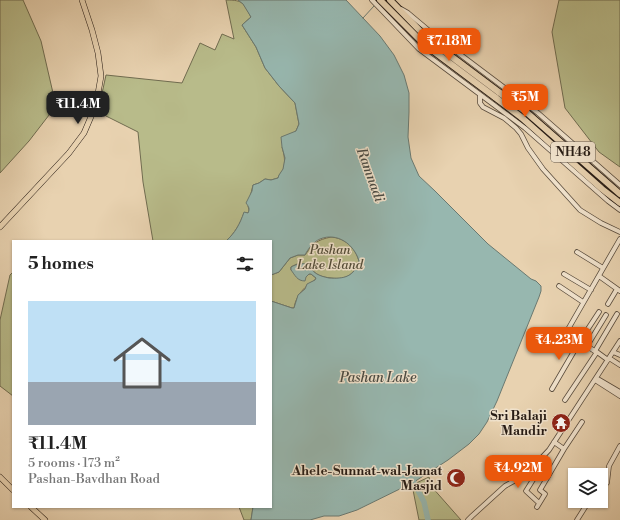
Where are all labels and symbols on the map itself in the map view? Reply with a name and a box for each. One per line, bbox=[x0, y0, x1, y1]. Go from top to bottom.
pin: ₹7.18M bbox=[416, 28, 482, 62]
pin: ₹5M bbox=[506, 84, 544, 118]
pin: ₹11.4M bbox=[45, 91, 111, 125]
road number: NH48 bbox=[551, 142, 595, 162]
water label: Ramnadi bbox=[351, 144, 388, 205]
park label: Pashan Lake Island bbox=[296, 242, 364, 273]
pin: ₹4.23M bbox=[526, 327, 592, 361]
water label: Pashan Lake bbox=[338, 369, 417, 387]
place label: Sri Balaji Mandir bbox=[490, 408, 547, 439]
temple icon: Sri Balaji Mandir bbox=[550, 412, 572, 434]
pin: ₹4.92M bbox=[485, 455, 551, 489]
place label: Ahele-Sunnat-wal-Jamat Masjid bbox=[291, 463, 442, 494]
mosque icon: Ahele-Sunnat-wal-Jamat Masjid bbox=[445, 467, 467, 489]

